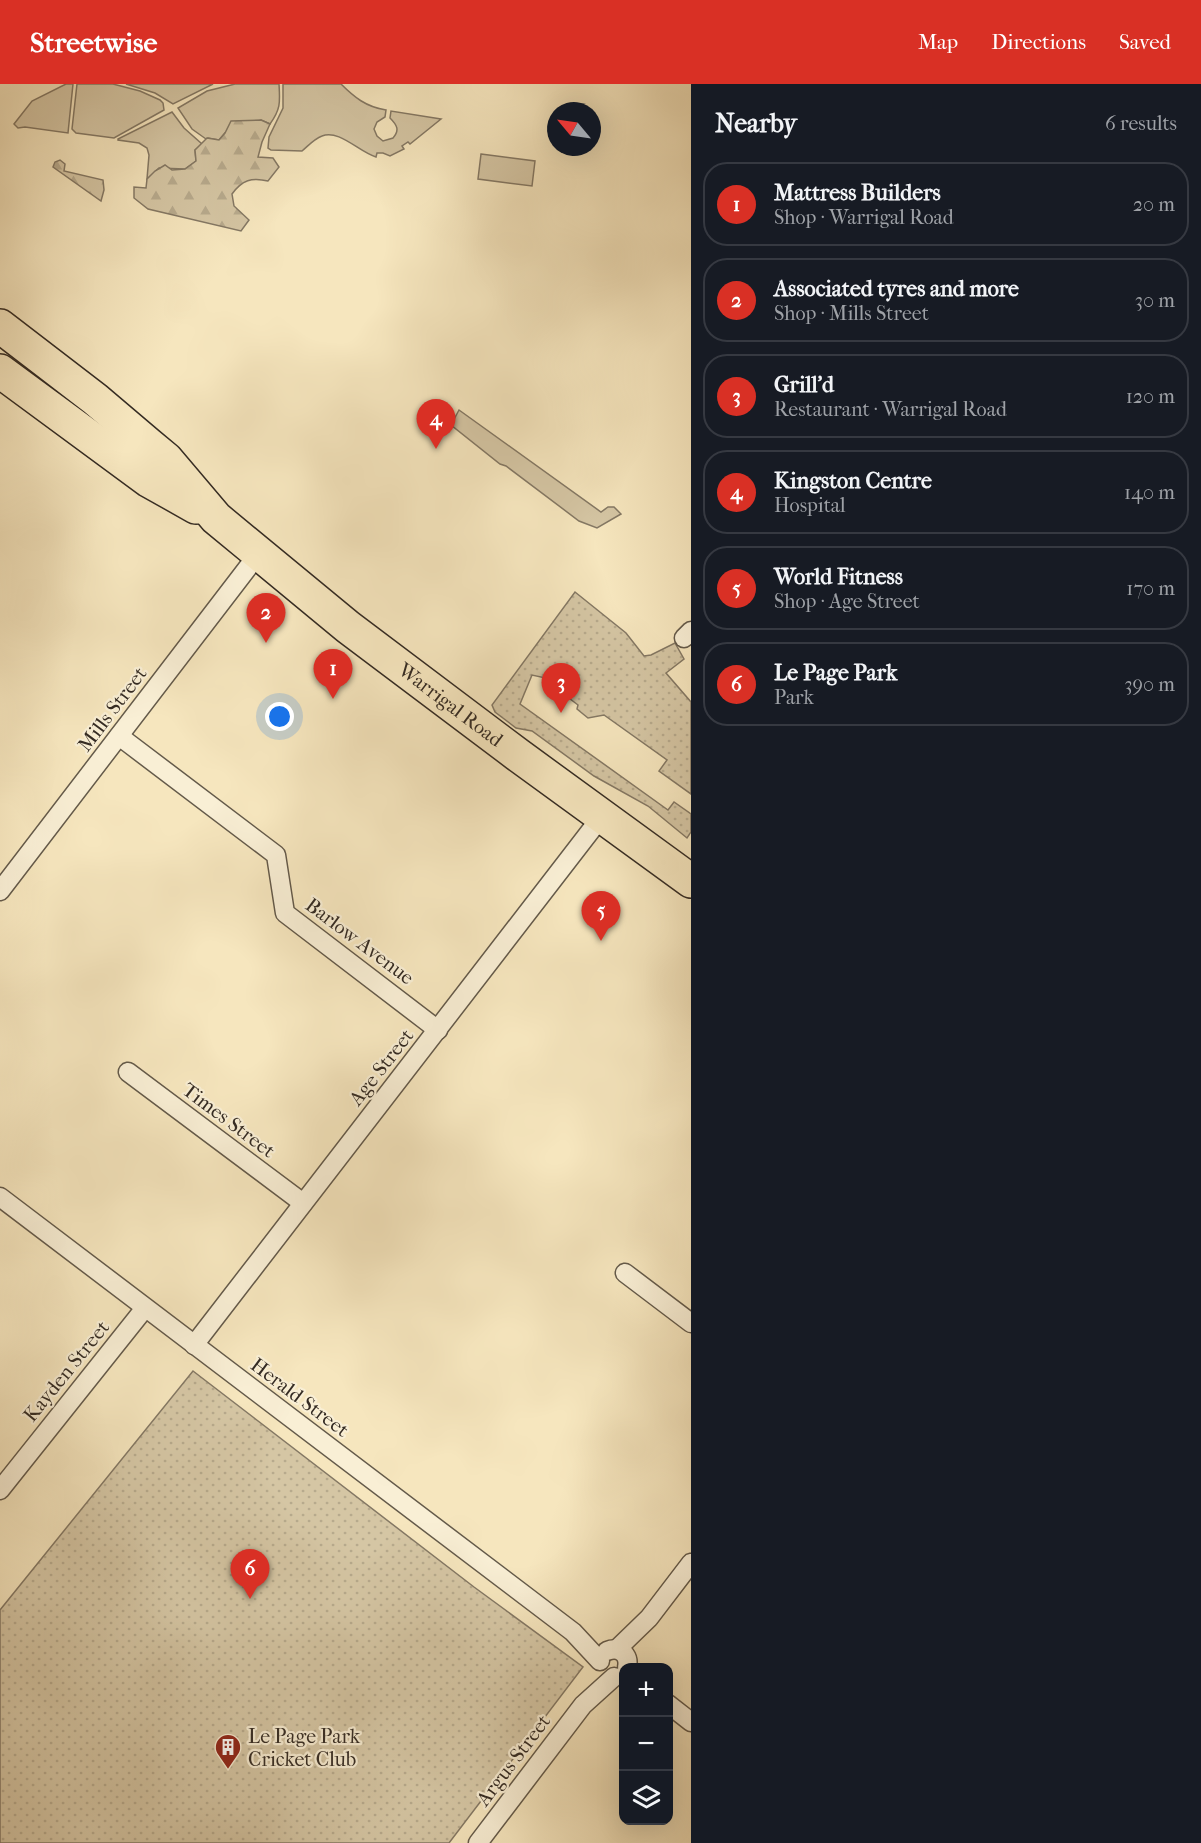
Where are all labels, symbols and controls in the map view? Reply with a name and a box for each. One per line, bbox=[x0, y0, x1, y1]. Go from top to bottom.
text: Streetwise bbox=[30, 26, 157, 59]
text: Map bbox=[918, 30, 958, 54]
text: Directions bbox=[991, 30, 1086, 54]
text: Saved bbox=[1119, 30, 1171, 54]
north arrow bbox=[547, 102, 601, 156]
text: Nearby bbox=[715, 108, 797, 139]
text: 6 results bbox=[1105, 112, 1177, 135]
text: Mattress Builders bbox=[774, 180, 941, 206]
text: 1 bbox=[733, 193, 740, 216]
text: 20 m bbox=[1133, 193, 1175, 216]
text: Shop · Warrigal Road bbox=[774, 206, 954, 229]
text: Associated tyres and more bbox=[774, 276, 1019, 302]
text: 2 bbox=[731, 289, 742, 312]
text: 30 m bbox=[1135, 289, 1175, 312]
text: Shop · Mills Street bbox=[774, 302, 929, 325]
text: Grill'd bbox=[774, 372, 834, 398]
text: 3 bbox=[732, 385, 741, 408]
text: 120 m bbox=[1126, 385, 1175, 408]
text: Restaurant · Warrigal Road bbox=[774, 398, 1007, 421]
pin: 4 bbox=[416, 400, 456, 449]
text: Kingston Centre bbox=[774, 468, 932, 494]
text: 4 bbox=[731, 481, 742, 504]
text: 140 m bbox=[1124, 481, 1175, 504]
text: Hospital bbox=[774, 494, 846, 517]
text: World Fitness bbox=[774, 564, 903, 590]
text: 5 bbox=[732, 577, 741, 600]
text: 170 m bbox=[1126, 577, 1175, 600]
text: Shop · Age Street bbox=[774, 590, 920, 613]
pin: 2 bbox=[246, 594, 286, 643]
pin: 1 bbox=[314, 650, 352, 699]
street label: Warrigal Road bbox=[393, 658, 508, 752]
text: Le Page Park bbox=[774, 660, 897, 686]
street label: Mills Street bbox=[73, 663, 152, 756]
pin: 3 bbox=[542, 664, 580, 713]
text: 6 bbox=[731, 673, 742, 696]
text: 390 m bbox=[1124, 673, 1175, 696]
text: Park bbox=[774, 686, 814, 709]
your location bbox=[265, 702, 294, 731]
pin: 5 bbox=[582, 892, 620, 941]
street label: Barlow Avenue bbox=[301, 893, 418, 990]
street label: Age Street bbox=[344, 1025, 418, 1111]
street label: Times Street bbox=[178, 1078, 280, 1163]
street label: Kayden Street bbox=[19, 1316, 114, 1426]
street label: Herald Street bbox=[246, 1353, 353, 1442]
pin: 6 bbox=[230, 1550, 270, 1599]
map controls bbox=[619, 1663, 673, 1825]
button: + bbox=[619, 1663, 673, 1717]
street label: Argus Street bbox=[471, 1710, 555, 1811]
button: − bbox=[619, 1717, 673, 1771]
place label: Le Page Park Cricket Club bbox=[248, 1725, 361, 1771]
building icon: Le Page Park Cricket Club bbox=[213, 1732, 243, 1770]
button: layers bbox=[619, 1771, 673, 1825]

